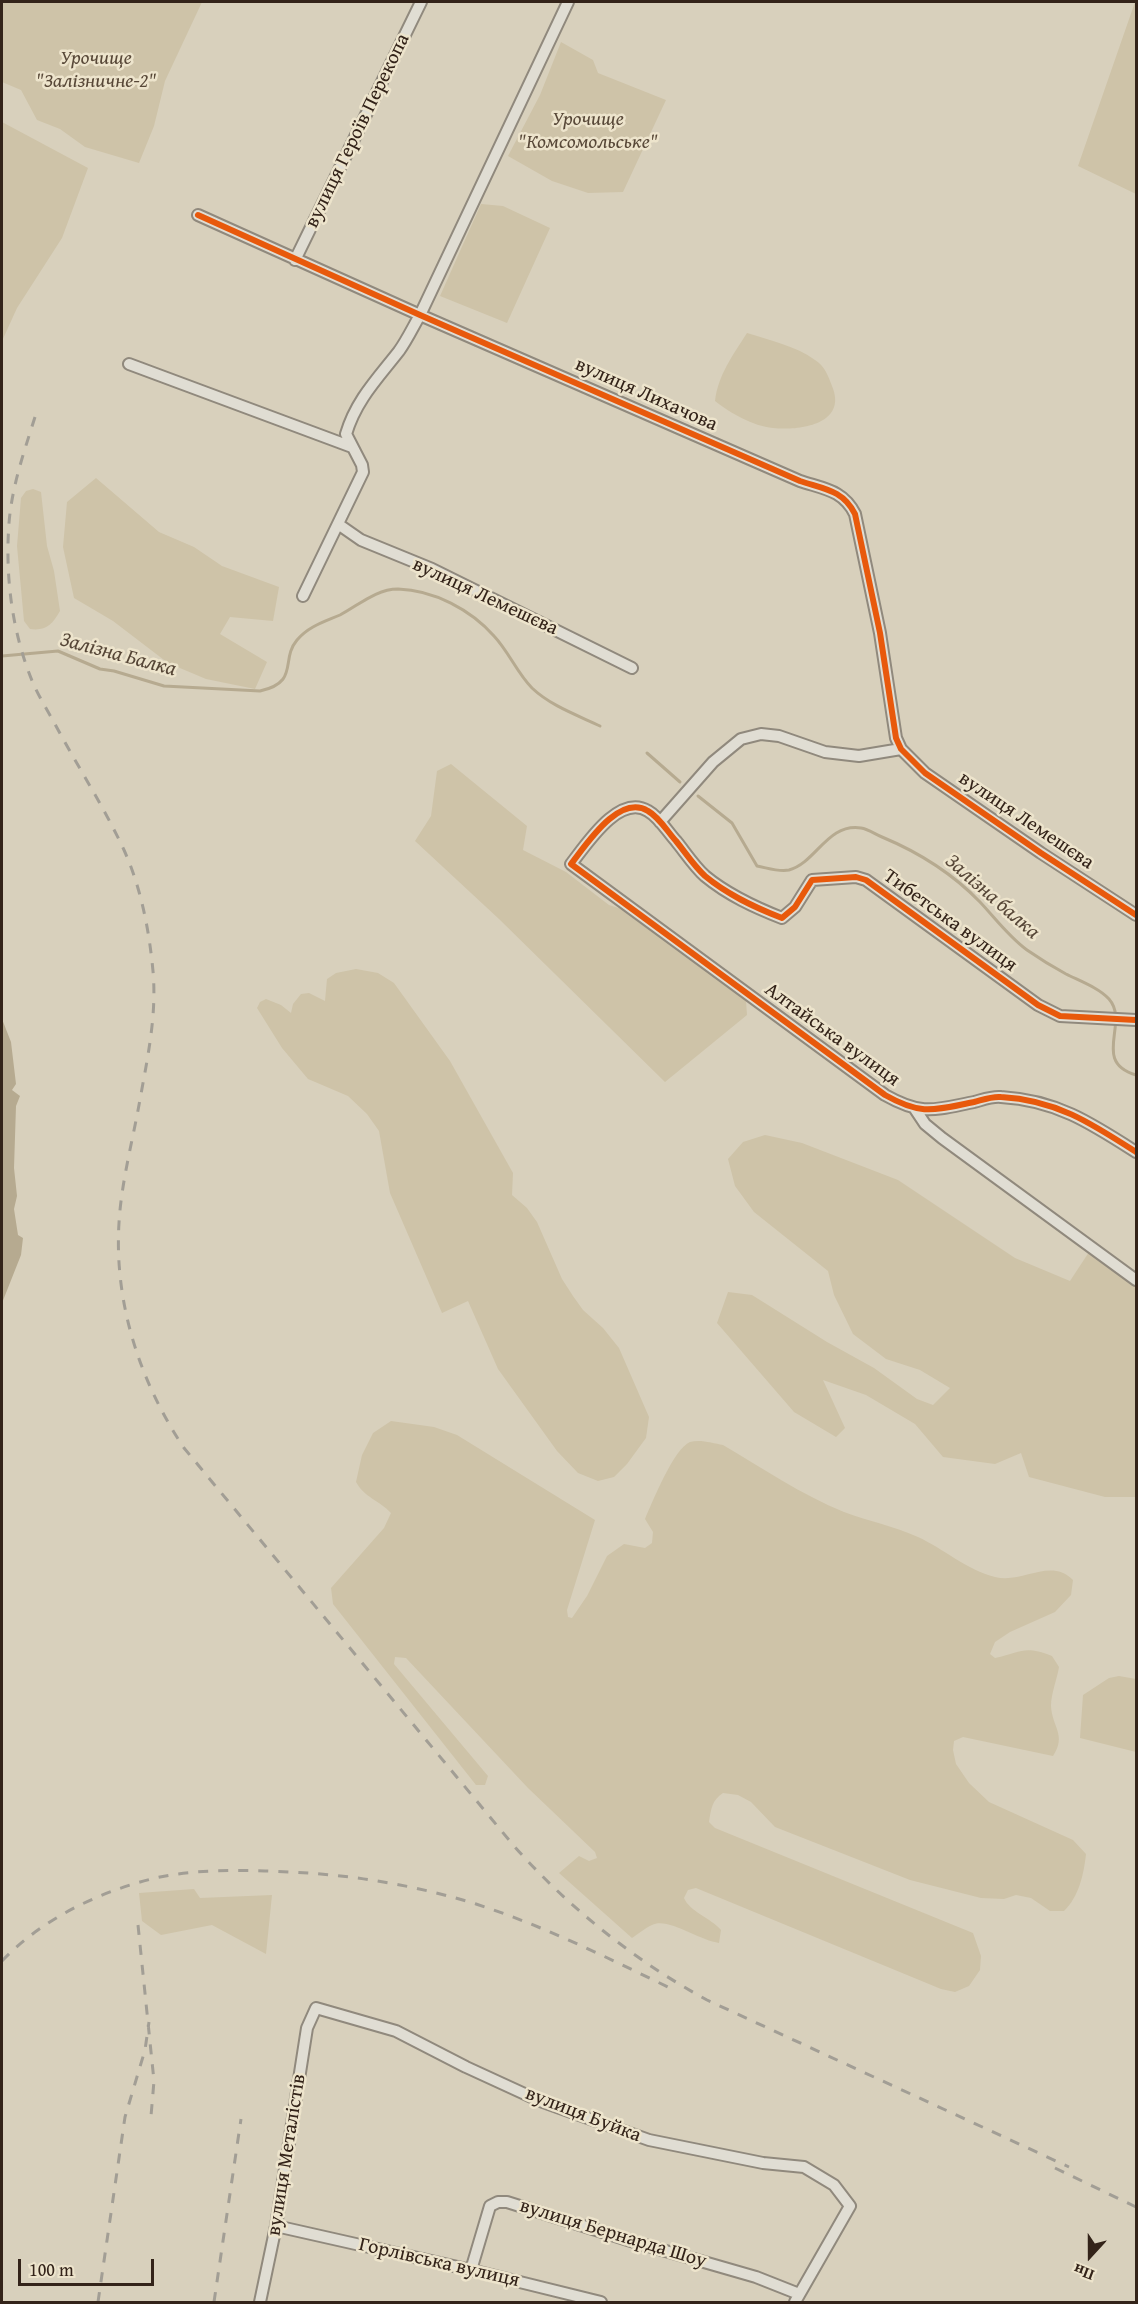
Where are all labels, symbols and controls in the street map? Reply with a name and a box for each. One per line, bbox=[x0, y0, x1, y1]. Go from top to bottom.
street label: вулиця Героїв Перекопа bbox=[301, 30, 415, 232]
park label: Урочище "Залізничне-2" bbox=[36, 47, 156, 94]
park label: Урочище "Комсомольське" bbox=[518, 108, 658, 155]
street label: вулиця Лихачова bbox=[571, 353, 721, 437]
street label: вулиця Лемешєва bbox=[408, 553, 562, 641]
water label: Залізна Балка bbox=[57, 627, 179, 683]
street label: вулиця Лемешєва bbox=[954, 767, 1098, 875]
water label: Залізна балка bbox=[939, 849, 1045, 945]
street label: Тибетська вулиця bbox=[878, 864, 1022, 978]
street label: Алтайська вулиця bbox=[760, 978, 904, 1092]
street label: вулиця Металістів bbox=[262, 2072, 312, 2238]
street label: вулиця Буйка bbox=[522, 2082, 644, 2148]
street label: вулиця Бернарда Шоу bbox=[517, 2194, 709, 2274]
north arrow bbox=[1060, 2226, 1120, 2286]
street label: Горлівська вулиця bbox=[356, 2233, 522, 2293]
scale bar bbox=[21, 2247, 158, 2285]
text: 100 m bbox=[29, 2256, 74, 2283]
text: Пн bbox=[1070, 2258, 1097, 2288]

